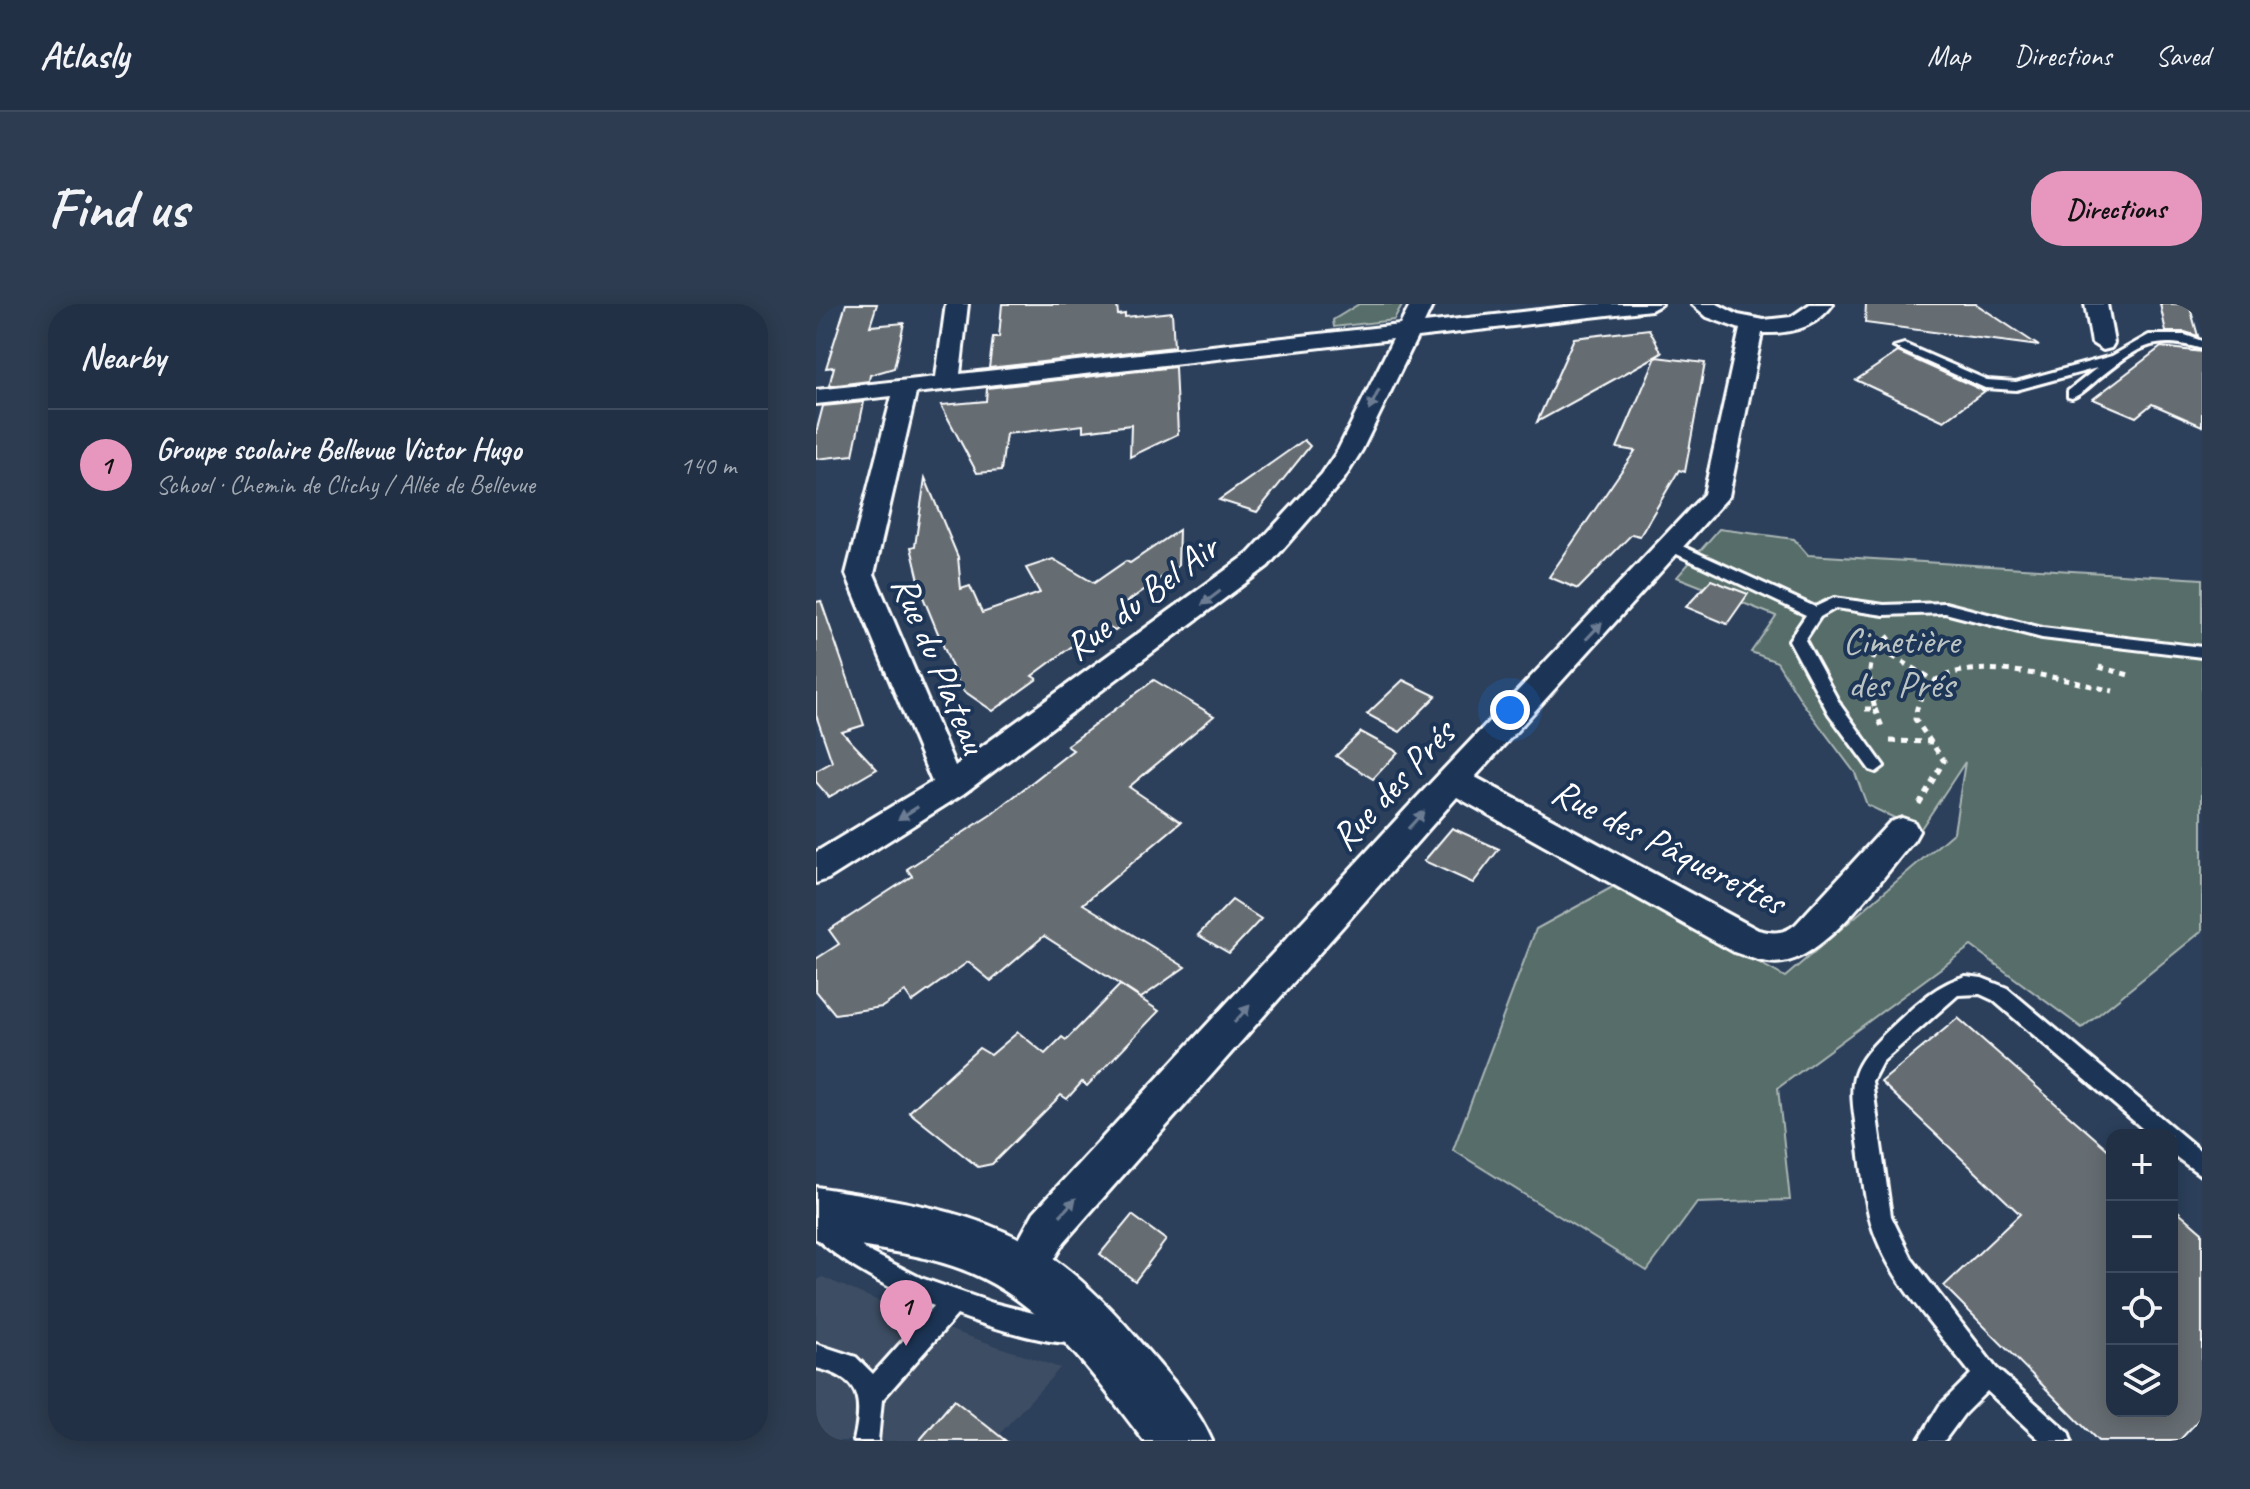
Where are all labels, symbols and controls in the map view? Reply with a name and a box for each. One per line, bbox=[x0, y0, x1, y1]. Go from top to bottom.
text: Atlasly bbox=[40, 32, 129, 79]
text: Map bbox=[1927, 38, 1970, 73]
text: Directions bbox=[2014, 38, 2112, 73]
text: Saved bbox=[2156, 38, 2210, 73]
button: Directions bbox=[2031, 171, 2202, 246]
text: Find us bbox=[48, 173, 188, 244]
text: Nearby bbox=[80, 335, 166, 378]
one-way arrow bbox=[1367, 388, 1381, 411]
text: Groupe scolaire Bellevue Victor Hugo bbox=[156, 430, 521, 468]
text: 1 bbox=[100, 449, 112, 482]
text: 140 m bbox=[680, 449, 736, 482]
text: School · Chemin de Clichy / Allée de Bellevue bbox=[156, 468, 535, 501]
street label: Rue du Bel Air bbox=[1055, 522, 1230, 671]
street label: Rue du Plateau bbox=[881, 568, 999, 762]
one-way arrow bbox=[1200, 589, 1221, 605]
park label: Cimetière des Prés bbox=[1843, 617, 1962, 708]
one-way arrow bbox=[1584, 621, 1602, 640]
your location bbox=[1490, 690, 1530, 730]
street label: Rue des Prés bbox=[1320, 708, 1467, 860]
street label: Rue des Pâquerettes bbox=[1544, 768, 1796, 927]
one-way arrow bbox=[897, 806, 919, 820]
one-way arrow bbox=[1406, 811, 1424, 830]
one-way arrow bbox=[1233, 1004, 1250, 1024]
map controls bbox=[2106, 1129, 2178, 1417]
button: + bbox=[2106, 1129, 2178, 1201]
one-way arrow bbox=[1059, 1197, 1076, 1217]
button: − bbox=[2106, 1201, 2178, 1273]
button: locate bbox=[2106, 1273, 2178, 1345]
pin: 1 bbox=[880, 1280, 932, 1346]
button: layers bbox=[2106, 1345, 2178, 1417]

